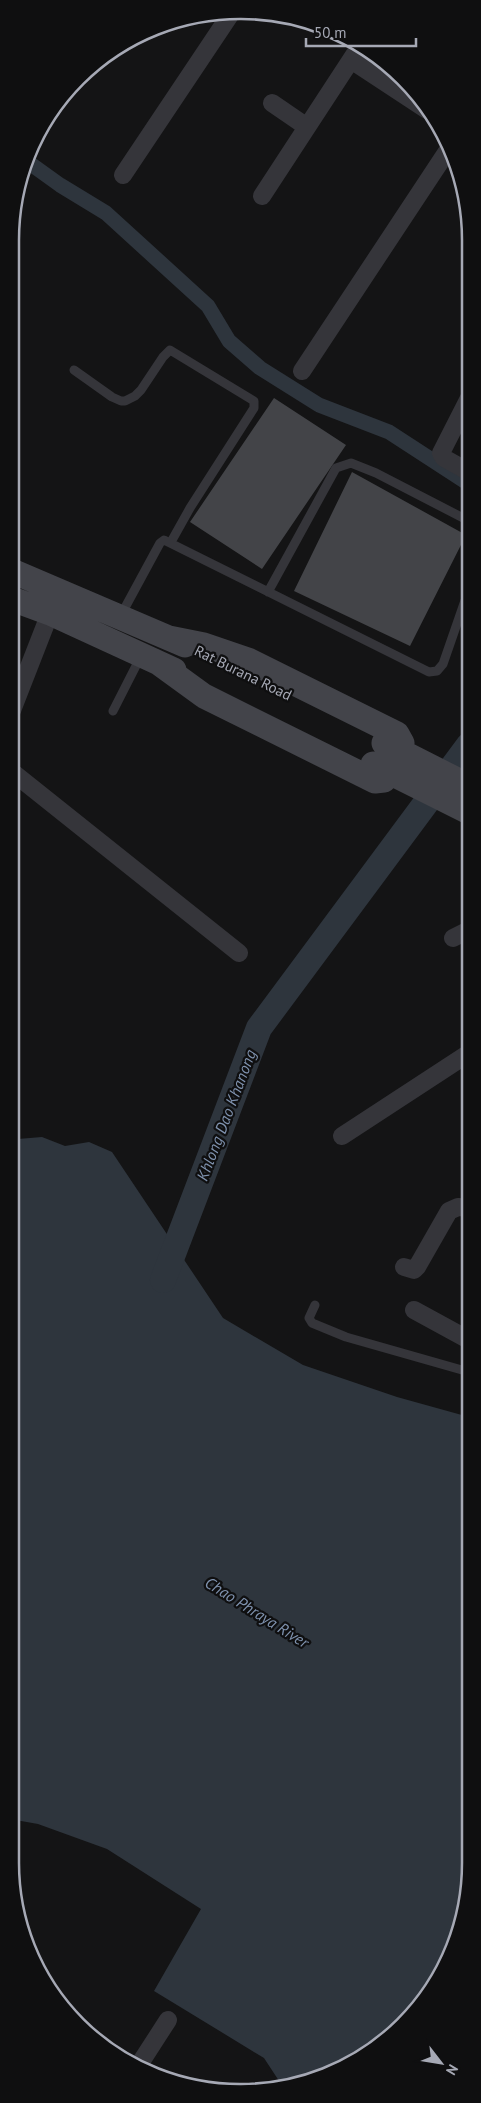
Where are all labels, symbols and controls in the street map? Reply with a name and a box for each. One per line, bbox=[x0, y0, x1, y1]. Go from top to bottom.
scale bar bbox=[306, 15, 416, 47]
text: 50 m bbox=[314, 23, 347, 42]
street label: Rat Burana Road bbox=[191, 641, 295, 704]
water label: Khlong Dao Khanong bbox=[192, 1047, 260, 1183]
water label: Chao Phraya River bbox=[201, 1572, 314, 1653]
north arrow bbox=[416, 2038, 466, 2088]
text: N bbox=[442, 2061, 462, 2078]

